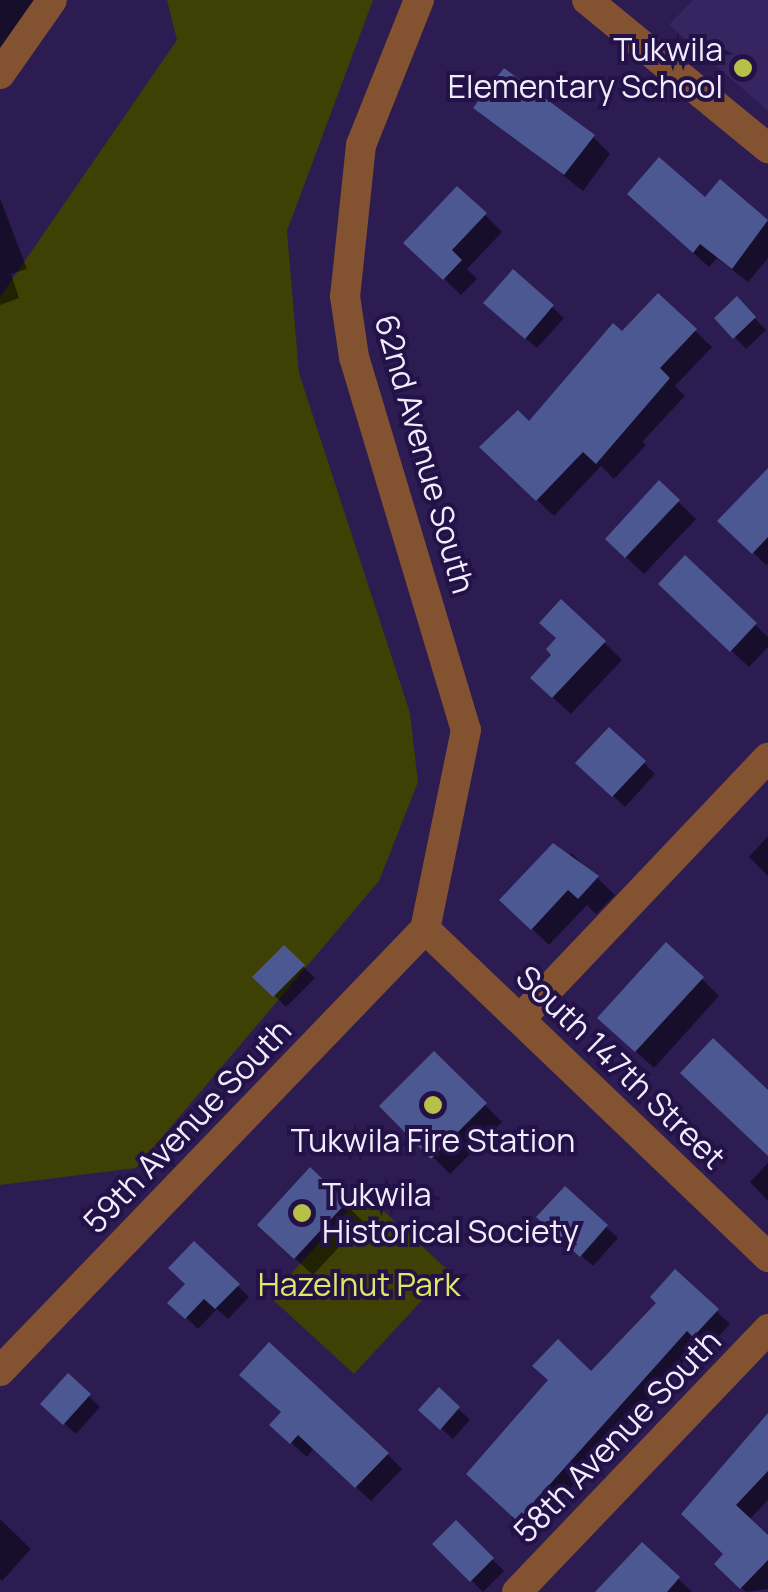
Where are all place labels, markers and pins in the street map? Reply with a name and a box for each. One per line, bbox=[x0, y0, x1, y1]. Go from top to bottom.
place label: Tukwila Elementary School bbox=[448, 31, 723, 106]
marker: Tukwila Elementary School bbox=[732, 57, 754, 79]
marker: Tukwila Fire Station bbox=[422, 1094, 444, 1116]
place label: Tukwila Fire Station bbox=[291, 1121, 575, 1159]
place label: Tukwila Historical Society bbox=[322, 1176, 579, 1251]
marker: Tukwila Historical Society bbox=[291, 1202, 313, 1224]

